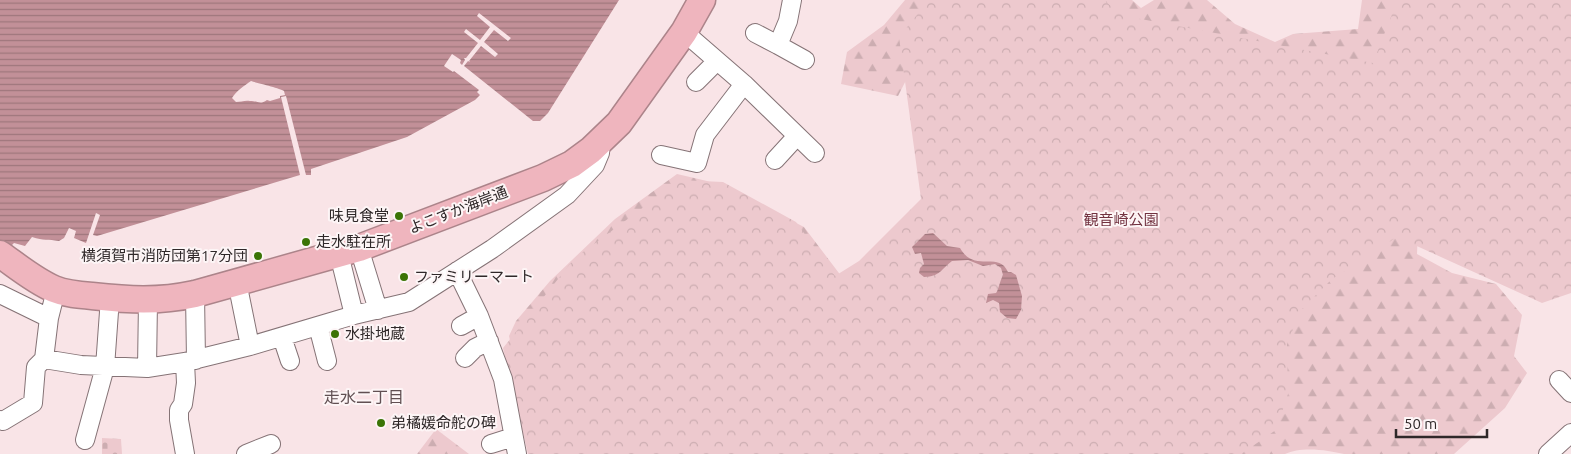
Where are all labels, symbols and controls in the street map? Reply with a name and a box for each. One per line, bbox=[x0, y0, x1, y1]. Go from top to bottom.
street label: よこすか海岸通 bbox=[406, 183, 510, 236]
place label: 味見食堂 bbox=[329, 207, 389, 224]
marker: 味見食堂 bbox=[393, 210, 405, 222]
park label: 観音崎公園 bbox=[1083, 211, 1159, 228]
place label: 走水駐在所 bbox=[316, 233, 391, 250]
marker: 走水駐在所 bbox=[300, 236, 312, 248]
place label: 横須賀市消防団第17分団 bbox=[81, 247, 248, 264]
marker: 横須賀市消防団第17分団 bbox=[252, 250, 264, 262]
place label: ファミリーマート bbox=[414, 268, 534, 285]
marker: ファミリーマート bbox=[398, 271, 410, 283]
place label: 水掛地蔵 bbox=[345, 325, 405, 342]
marker: 水掛地蔵 bbox=[329, 328, 341, 340]
district label: 走水二丁目 bbox=[324, 388, 404, 406]
scale bar bbox=[1396, 406, 1487, 438]
place label: 弟橘媛命舵の碑 bbox=[391, 414, 496, 431]
text: 50 m bbox=[1404, 415, 1437, 432]
marker: 弟橘媛命舵の碑 bbox=[375, 417, 387, 429]

